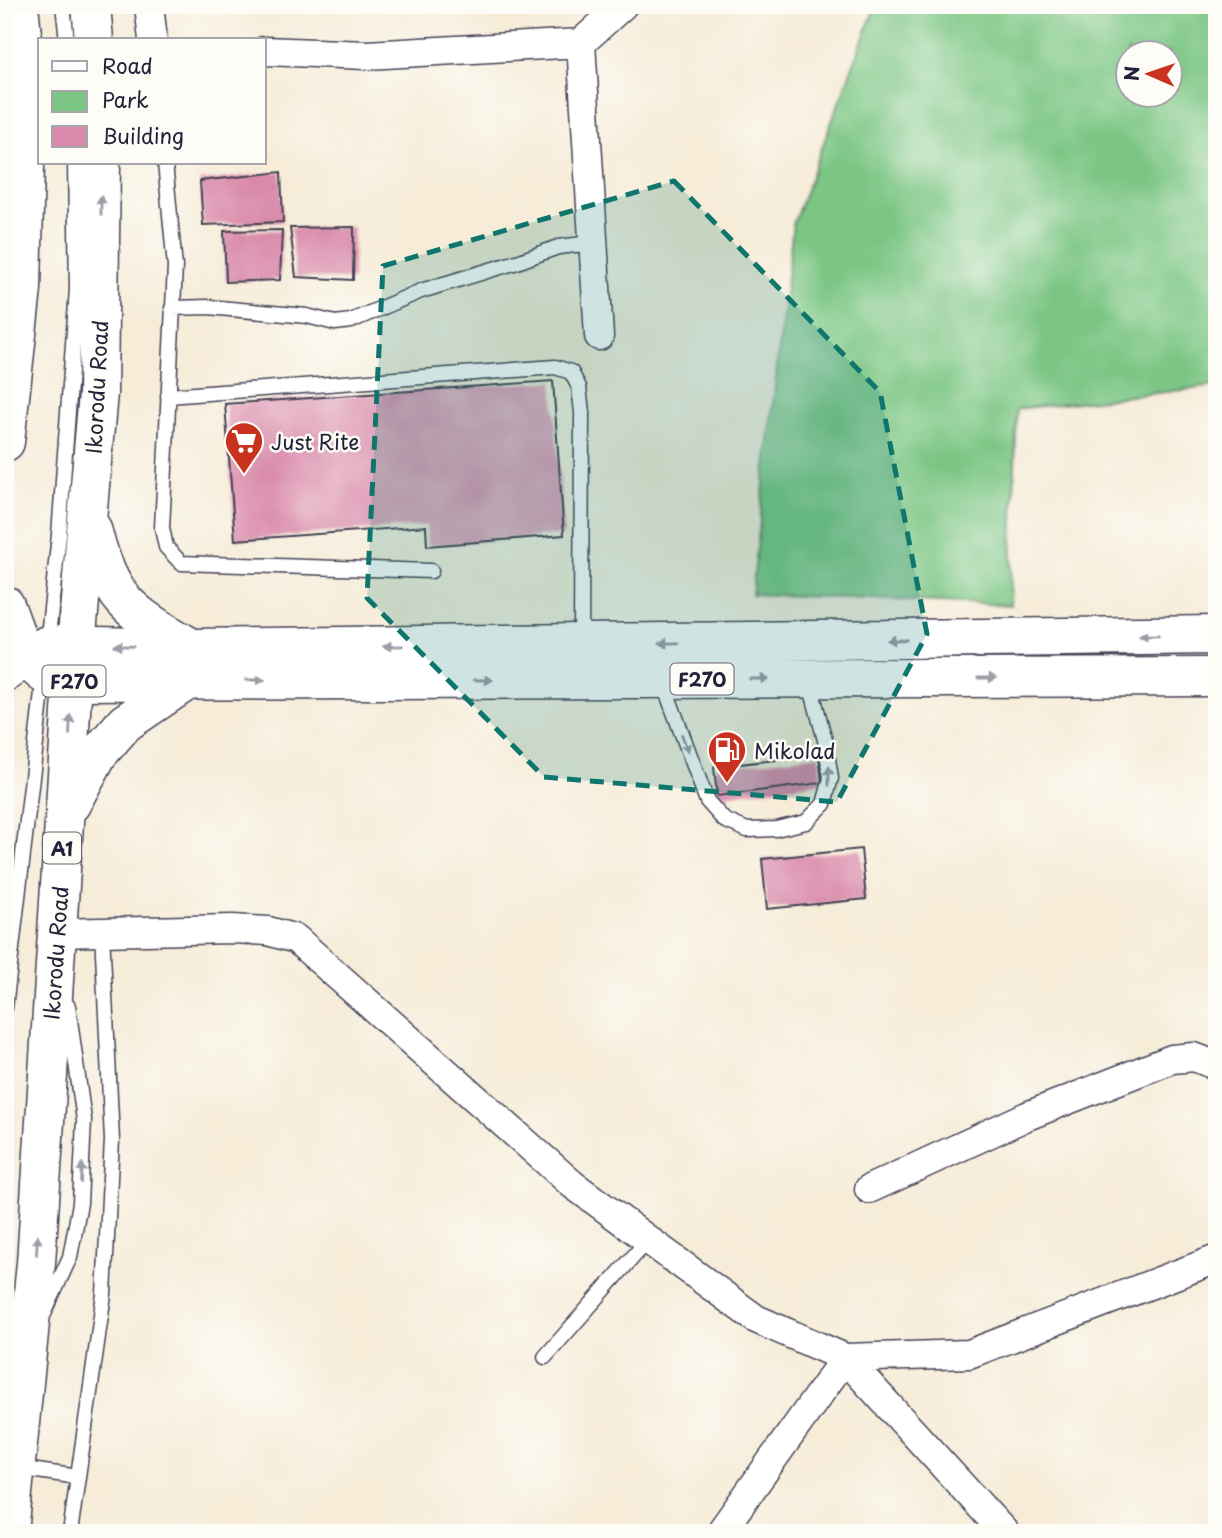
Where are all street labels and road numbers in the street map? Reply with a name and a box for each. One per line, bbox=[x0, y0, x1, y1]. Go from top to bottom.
street label: Ikorodu Road bbox=[77, 319, 115, 455]
road number: F270 bbox=[670, 664, 734, 694]
road number: F270 bbox=[42, 666, 106, 696]
road number: A1 bbox=[43, 832, 81, 863]
street label: Ikorodu Road bbox=[34, 885, 76, 1021]

